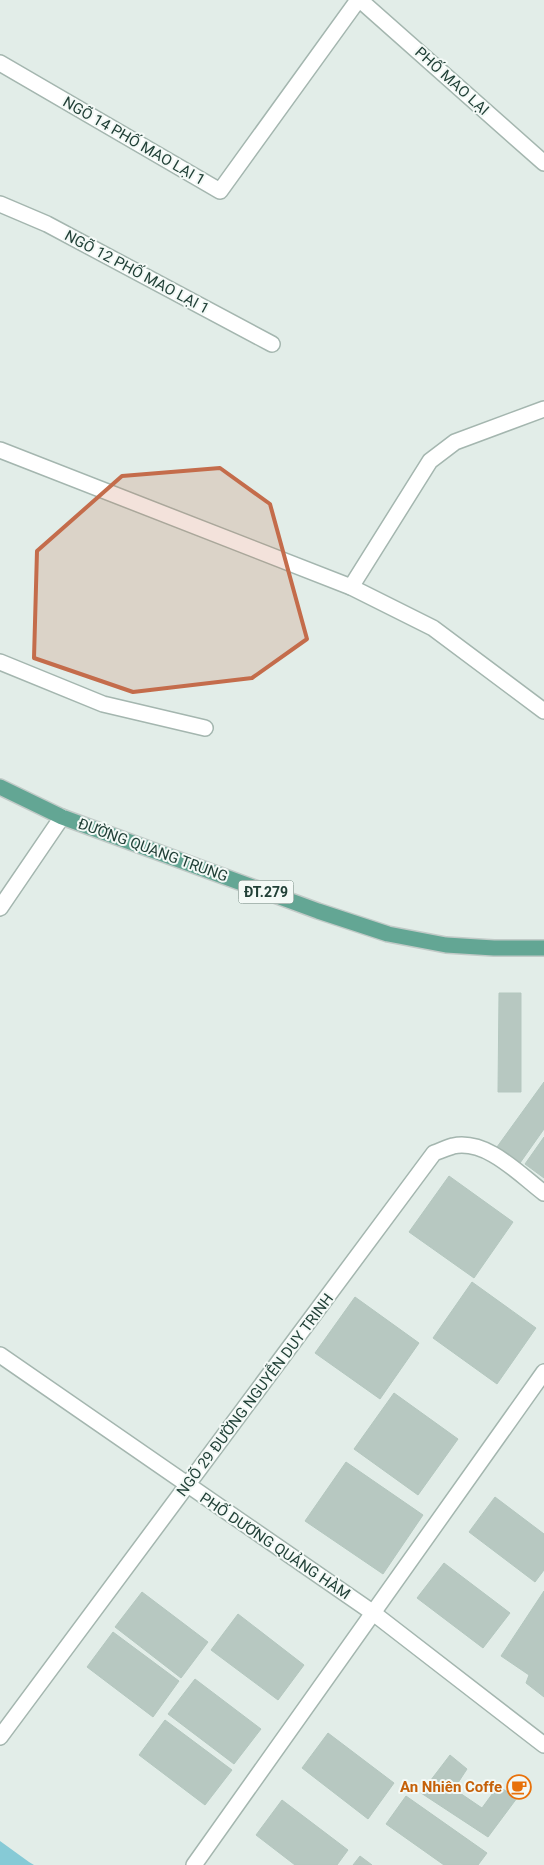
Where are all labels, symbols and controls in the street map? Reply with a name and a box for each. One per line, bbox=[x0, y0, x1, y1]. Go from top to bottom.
street label: PHỐ MAO LẠI bbox=[411, 42, 493, 119]
street label: NGÕ 14 PHỐ MAO LẠI 1 bbox=[60, 92, 209, 189]
street label: NGÕ 12 PHỐ MAO LẠI 1 bbox=[62, 225, 213, 318]
street label: ĐƯỜNG QUANG TRUNG bbox=[76, 814, 230, 886]
road number: ĐT.279 bbox=[238, 880, 294, 904]
street label: NGÕ 29 ĐƯỜNG NGUYỄN DUY TRINH bbox=[172, 1289, 337, 1500]
street label: PHỐ DƯƠNG QUẢNG HÀM bbox=[196, 1488, 354, 1603]
cafe icon: An Nhiên Coffe bbox=[506, 1774, 532, 1800]
place label: An Nhiên Coffe bbox=[400, 1778, 502, 1796]

